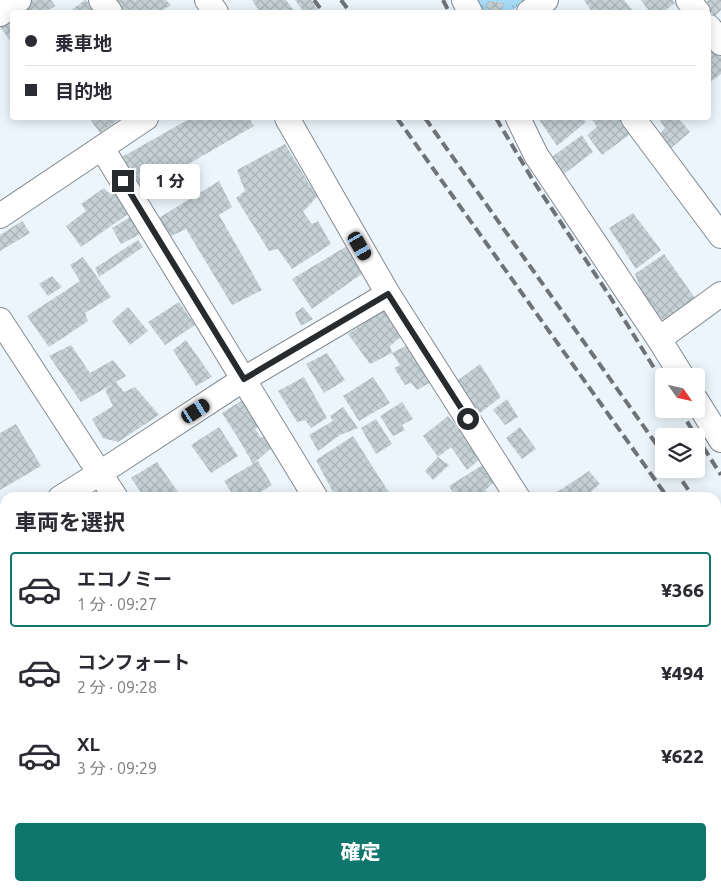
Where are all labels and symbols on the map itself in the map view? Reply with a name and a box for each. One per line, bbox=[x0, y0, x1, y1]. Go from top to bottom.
callout: 1 分 bbox=[140, 164, 200, 198]
route end bbox=[112, 170, 134, 192]
car bbox=[346, 229, 373, 263]
north arrow bbox=[655, 368, 705, 418]
car bbox=[179, 397, 212, 425]
route start bbox=[457, 408, 479, 430]

